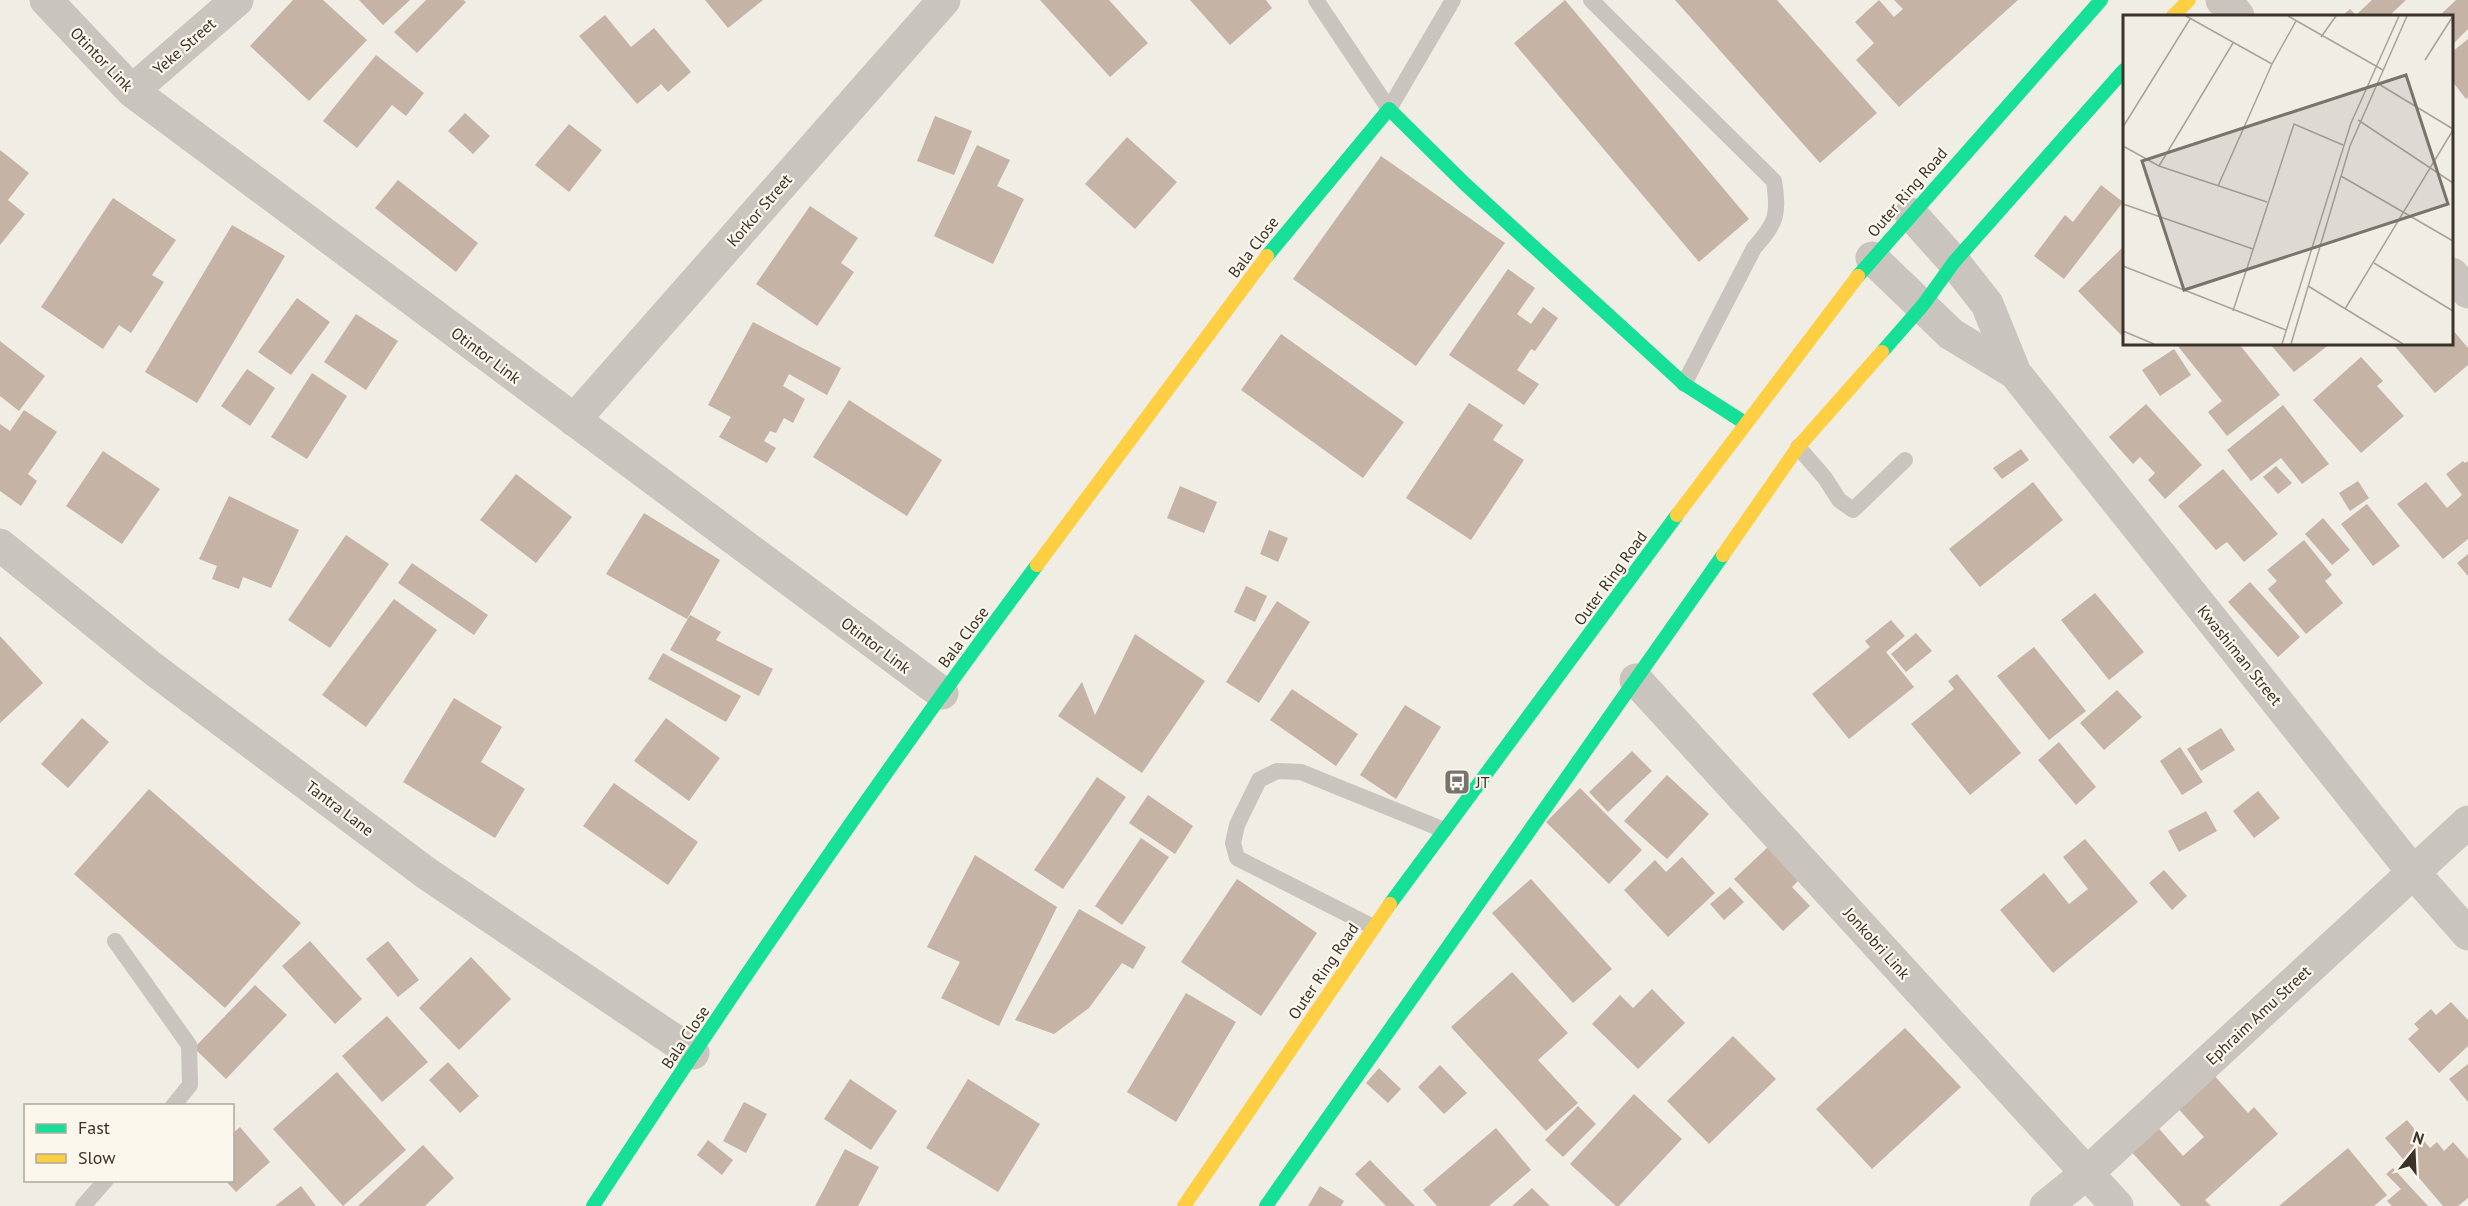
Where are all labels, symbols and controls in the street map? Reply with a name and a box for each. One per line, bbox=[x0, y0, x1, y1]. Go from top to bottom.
street label: Yeke Street bbox=[149, 13, 220, 79]
inset map bbox=[2123, 15, 2453, 345]
street label: Otintor Link bbox=[66, 23, 138, 96]
street label: Outer Ring Road bbox=[1863, 143, 1951, 241]
street label: Korkor Street bbox=[722, 169, 796, 250]
street label: Bala Close bbox=[1224, 212, 1282, 282]
street label: Otintor Link bbox=[447, 322, 525, 388]
street label: Outer Ring Road bbox=[1569, 527, 1651, 629]
street label: Kwashiman Street bbox=[2193, 601, 2287, 710]
street label: Bala Close bbox=[934, 602, 992, 672]
street label: Otintor Link bbox=[837, 612, 915, 678]
bus stop icon: JT bbox=[1442, 767, 1472, 797]
place label: JT bbox=[1475, 772, 1490, 792]
street label: Tantra Lane bbox=[302, 776, 378, 840]
street label: Jonkobri Link bbox=[1839, 902, 1915, 983]
street label: Outer Ring Road bbox=[1283, 919, 1363, 1023]
street label: Ephraim Amu Street bbox=[2201, 961, 2315, 1069]
street label: Bala Close bbox=[657, 1002, 713, 1072]
legend bbox=[24, 1104, 234, 1182]
text: Fast bbox=[78, 1116, 110, 1139]
north arrow bbox=[2384, 1122, 2444, 1182]
text: N bbox=[2411, 1127, 2427, 1149]
text: Slow bbox=[78, 1146, 116, 1169]

